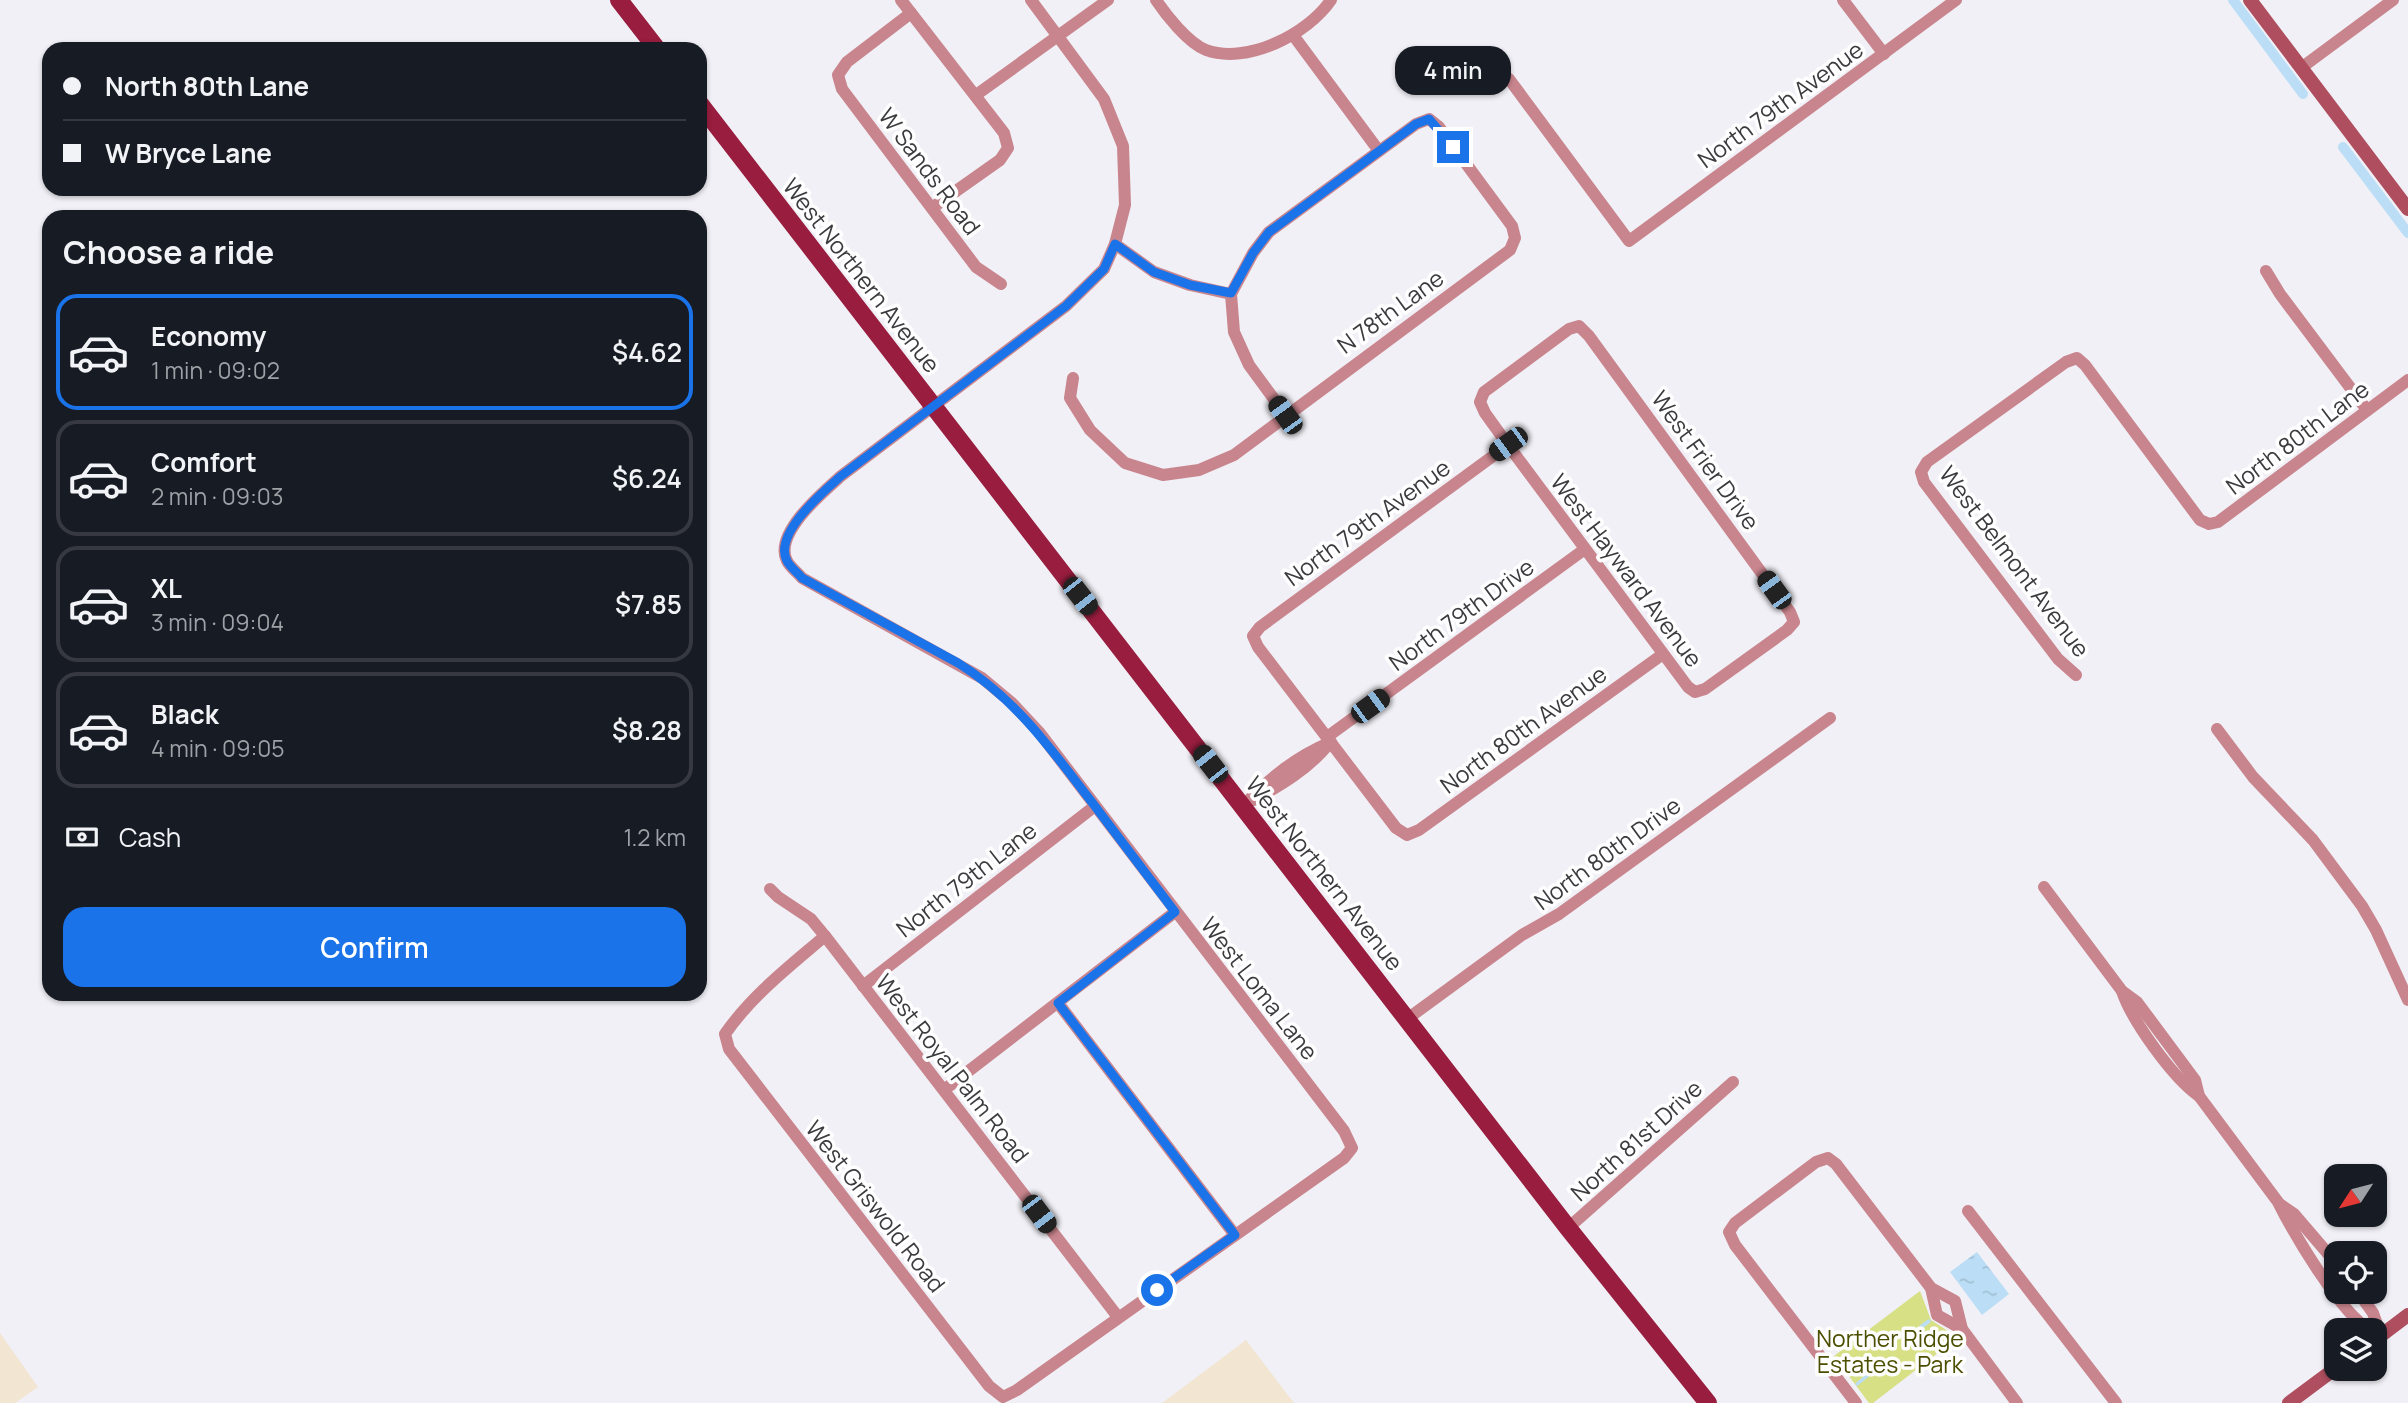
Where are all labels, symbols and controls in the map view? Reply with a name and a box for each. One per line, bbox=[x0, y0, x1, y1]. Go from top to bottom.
street label: North 79th Avenue bbox=[1691, 33, 1869, 175]
callout: 4 min bbox=[1395, 46, 1511, 94]
text: 4 min bbox=[1424, 54, 1482, 86]
text: North 80th Lane bbox=[105, 68, 309, 104]
street label: W Sands Road bbox=[872, 101, 988, 241]
route end bbox=[1437, 131, 1469, 163]
text: W Bryce Lane bbox=[105, 135, 272, 171]
street label: West Northern Avenue bbox=[776, 171, 948, 379]
text: Choose a ride bbox=[63, 230, 274, 274]
street label: N 78th Lane bbox=[1330, 262, 1450, 360]
text: Economy bbox=[151, 318, 266, 354]
icon: car bbox=[67, 321, 130, 384]
text: $4.62 bbox=[612, 334, 682, 370]
text: 1 min · 09:02 bbox=[151, 354, 280, 386]
street label: North 80th Lane bbox=[2219, 373, 2375, 501]
street label: West Frier Drive bbox=[1645, 384, 1767, 536]
car bbox=[1265, 392, 1306, 438]
car bbox=[1485, 423, 1532, 465]
text: Comfort bbox=[151, 444, 257, 480]
icon: car bbox=[67, 447, 130, 510]
street label: North 79th Avenue bbox=[1278, 451, 1456, 593]
street label: West Belmont Avenue bbox=[1933, 459, 2097, 663]
text: $6.24 bbox=[612, 460, 682, 496]
street label: West Hayward Avenue bbox=[1544, 467, 1710, 673]
text: 2 min · 09:03 bbox=[151, 480, 284, 512]
street label: North 79th Drive bbox=[1382, 550, 1540, 678]
car bbox=[1754, 567, 1795, 613]
text: XL bbox=[151, 570, 182, 606]
icon: car bbox=[67, 573, 130, 636]
car bbox=[1059, 573, 1102, 619]
text: $7.85 bbox=[615, 586, 682, 622]
text: 3 min · 09:04 bbox=[151, 606, 284, 638]
street label: North 80th Avenue bbox=[1433, 658, 1613, 800]
car bbox=[1347, 685, 1394, 727]
text: Black bbox=[151, 696, 219, 732]
icon: car bbox=[67, 699, 130, 762]
text: $8.28 bbox=[612, 712, 682, 748]
text: 4 min · 09:05 bbox=[151, 732, 285, 764]
car bbox=[1189, 741, 1232, 787]
street label: West Northern Avenue bbox=[1239, 769, 1411, 977]
street label: North 80th Drive bbox=[1527, 789, 1687, 917]
street label: North 79th Lane bbox=[889, 814, 1043, 944]
icon: cash bbox=[63, 818, 101, 856]
text: Cash bbox=[119, 819, 181, 855]
text: 1.2 km bbox=[623, 821, 686, 853]
button: Confirm bbox=[63, 907, 686, 987]
street label: West Loma Lane bbox=[1194, 910, 1326, 1066]
street label: West Royal Palm Road bbox=[869, 967, 1037, 1169]
street label: North 81st Drive bbox=[1563, 1072, 1709, 1208]
street label: West Griswold Road bbox=[799, 1113, 953, 1299]
north arrow bbox=[2324, 1164, 2387, 1227]
map controls bbox=[2324, 1164, 2387, 1381]
car bbox=[1018, 1191, 1061, 1237]
button: locate bbox=[2324, 1241, 2387, 1304]
route start bbox=[1141, 1274, 1173, 1306]
button: layers bbox=[2324, 1318, 2387, 1381]
park label: Norther Ridge Estates - Park bbox=[1816, 1322, 1964, 1380]

